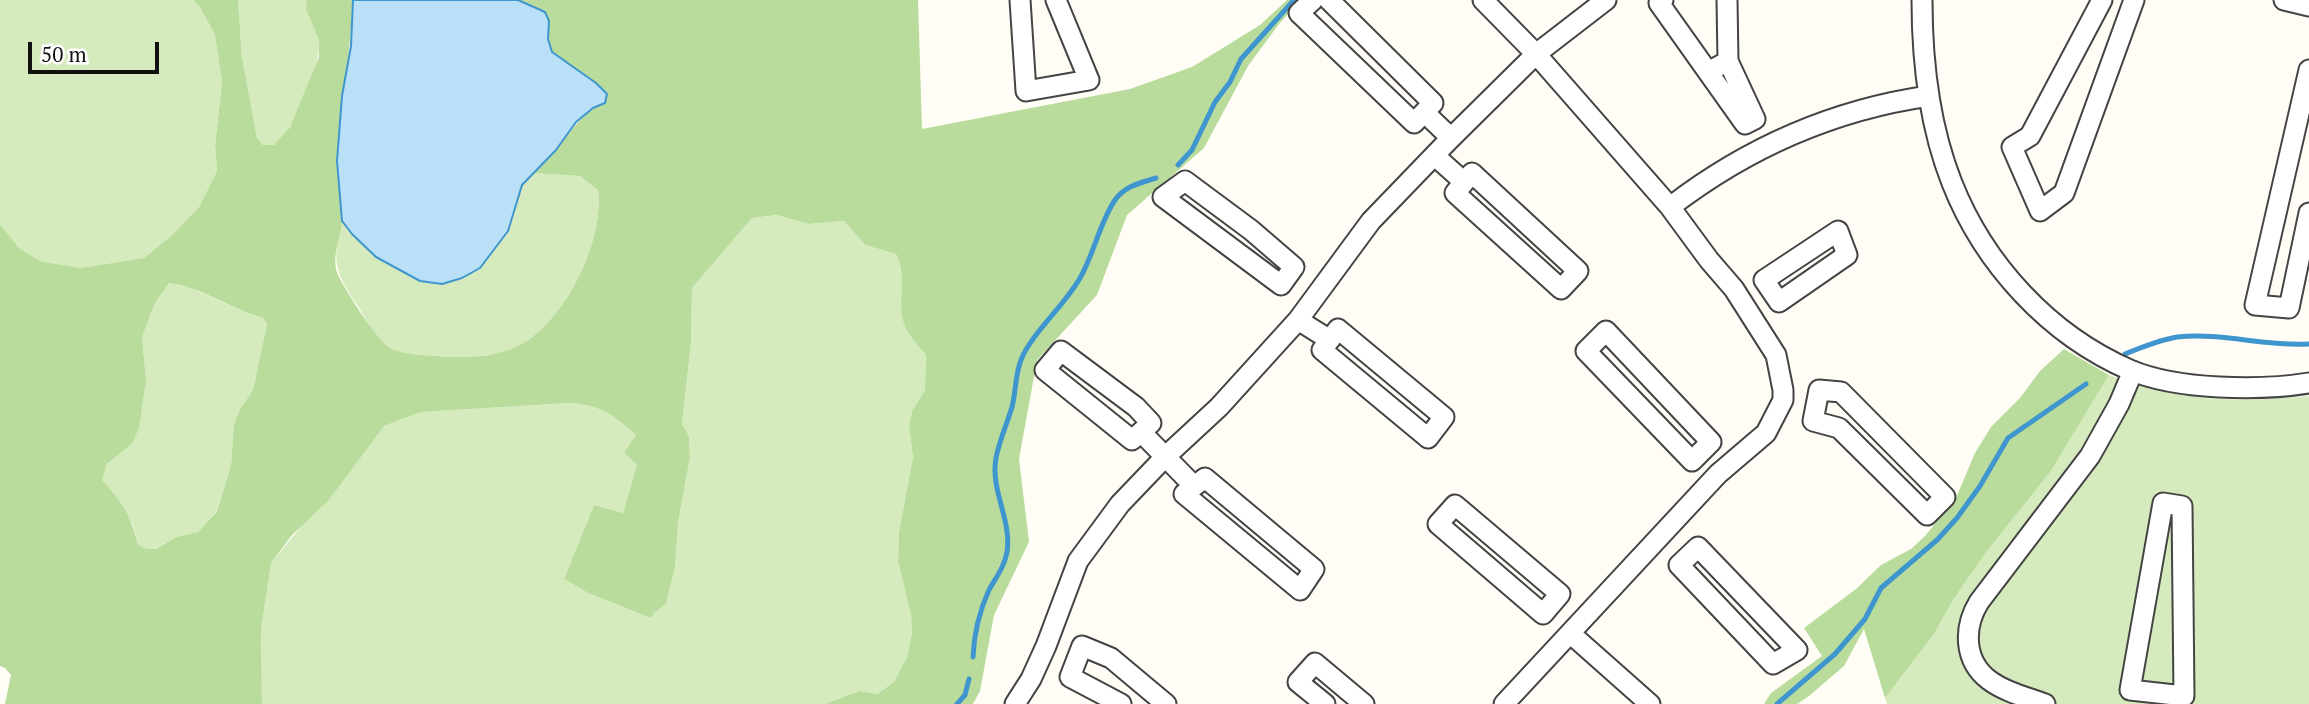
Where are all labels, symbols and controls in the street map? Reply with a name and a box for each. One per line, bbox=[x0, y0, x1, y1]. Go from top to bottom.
scale bar bbox=[32, 28, 163, 72]
text: 50 m bbox=[41, 40, 87, 68]

